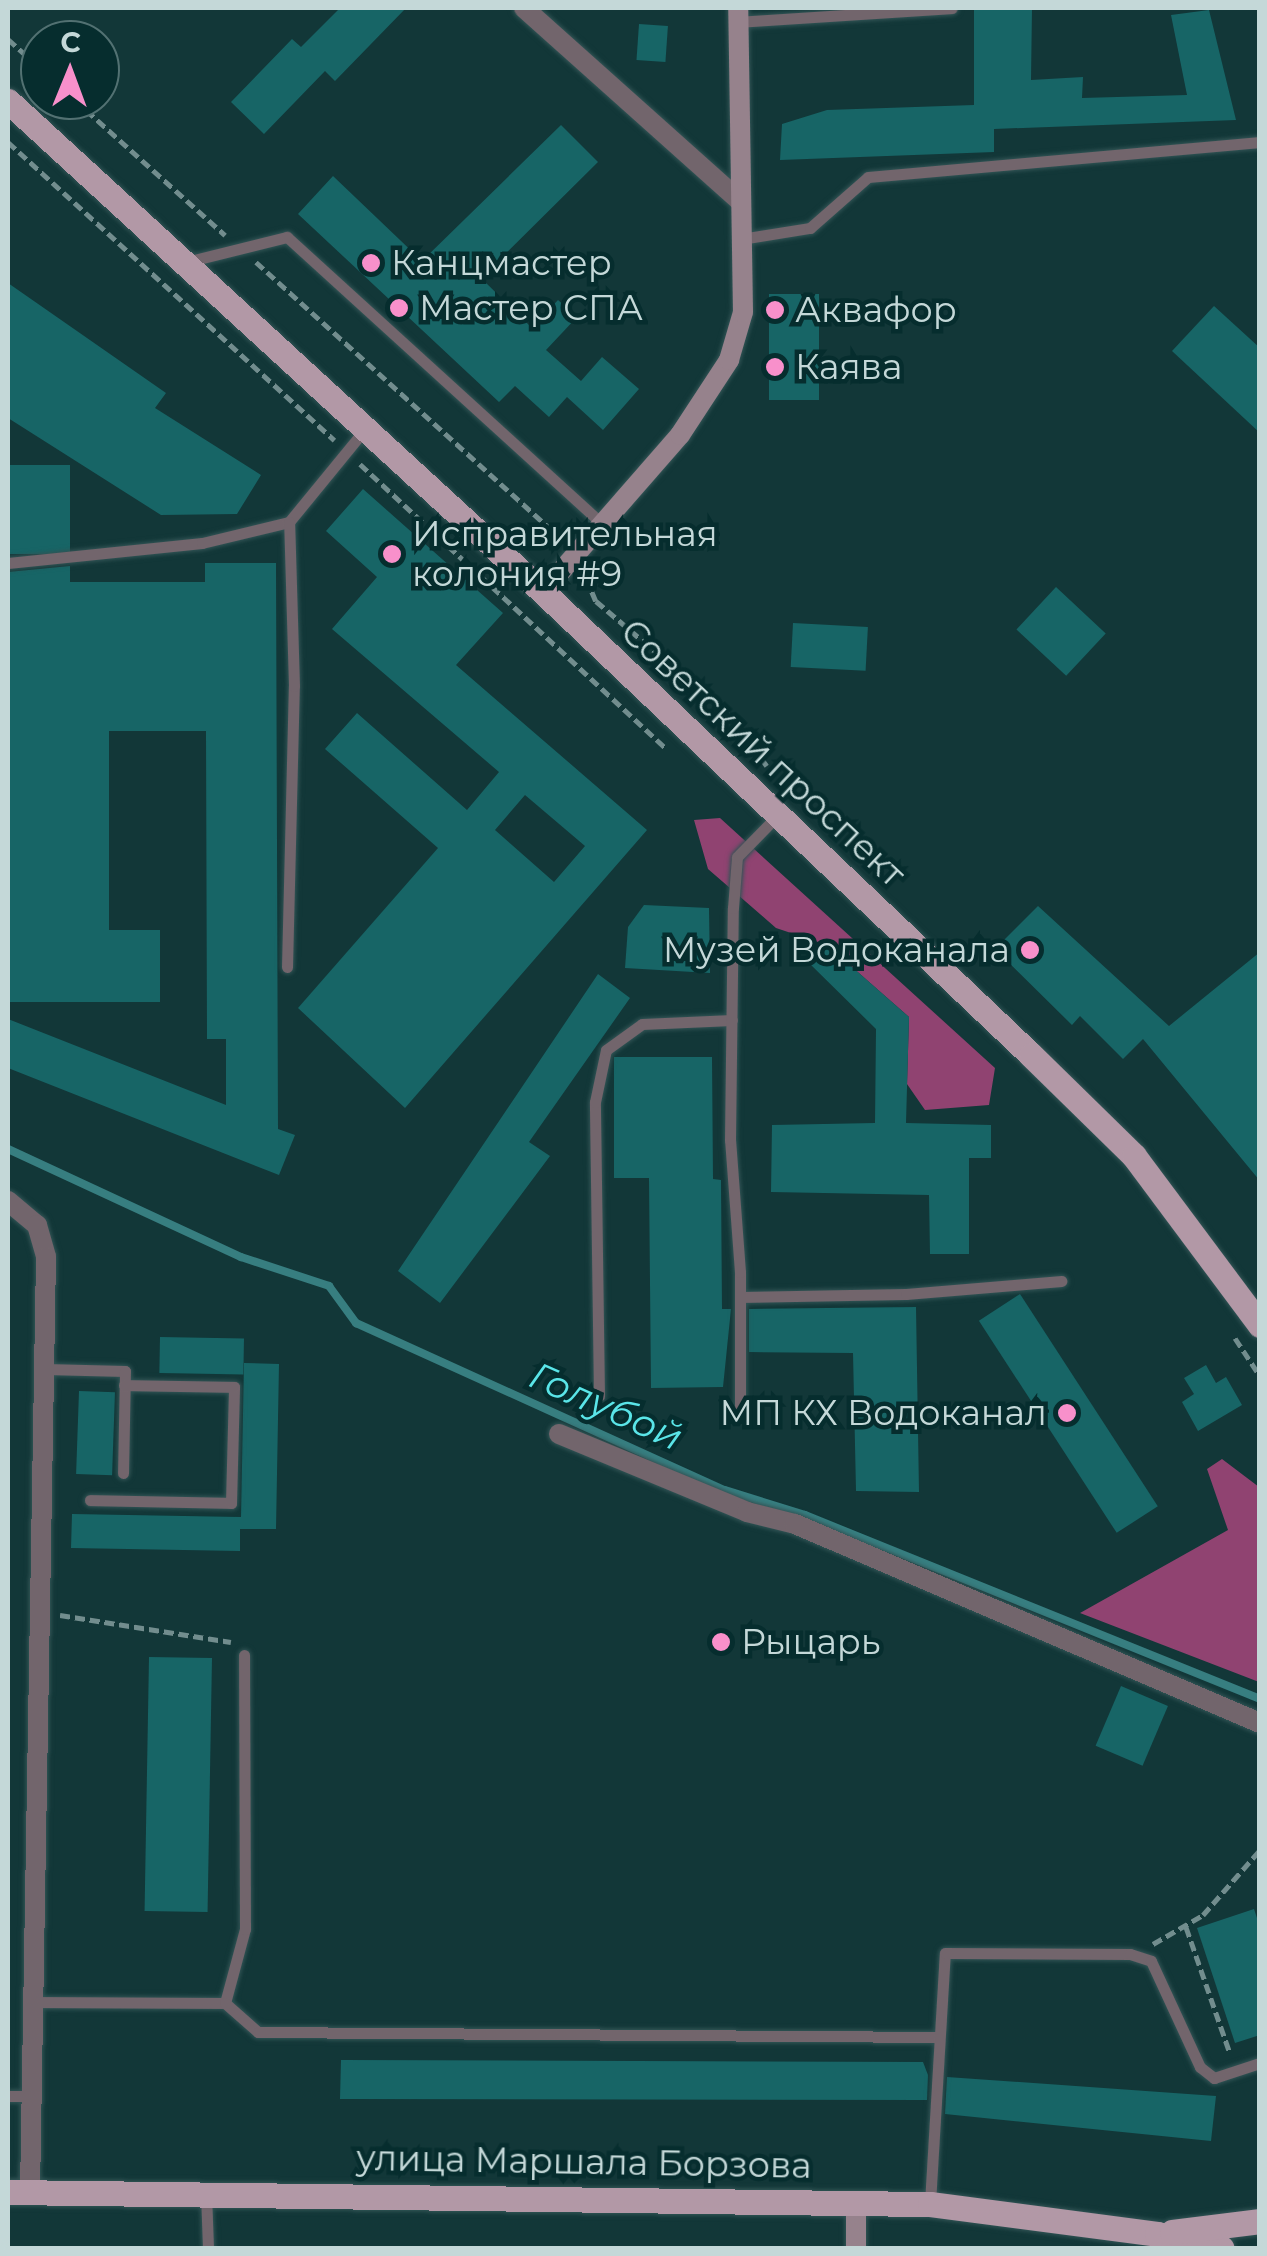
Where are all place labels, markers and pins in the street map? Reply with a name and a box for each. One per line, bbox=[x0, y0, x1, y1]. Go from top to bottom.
place label: Канцмастер bbox=[391, 242, 612, 284]
marker: Канцмастер bbox=[360, 252, 382, 274]
place label: Мастер СПА bbox=[419, 287, 643, 329]
place label: Аквафор bbox=[795, 289, 957, 331]
marker: Мастер СПА bbox=[388, 297, 410, 319]
marker: Аквафор bbox=[764, 299, 786, 321]
place label: Каява bbox=[795, 346, 902, 388]
marker: Каява bbox=[764, 356, 786, 378]
place label: Исправительная колония #9 bbox=[412, 513, 718, 595]
marker: Исправительная колония #9 bbox=[381, 543, 403, 565]
place label: Музей Водоканала bbox=[663, 929, 1010, 971]
marker: Музей Водоканала bbox=[1019, 939, 1041, 961]
place label: МП КХ Водоканал bbox=[720, 1392, 1047, 1434]
marker: МП КХ Водоканал bbox=[1056, 1402, 1078, 1424]
place label: Рыцарь bbox=[741, 1621, 881, 1663]
marker: Рыцарь bbox=[710, 1631, 732, 1653]

